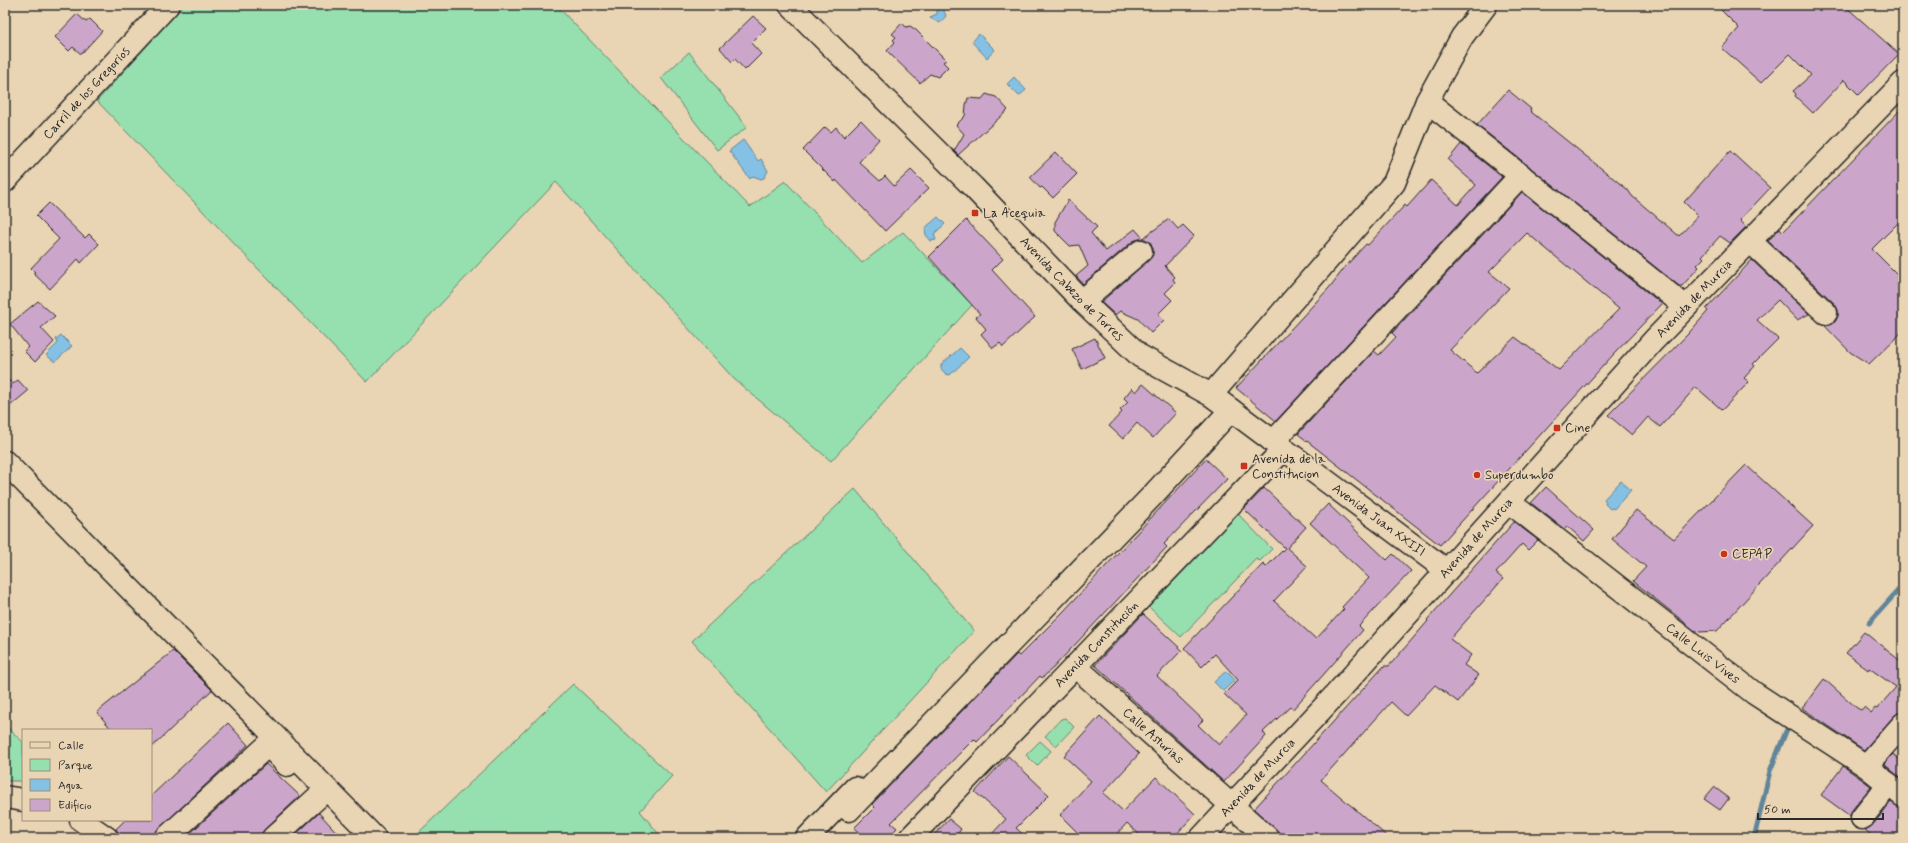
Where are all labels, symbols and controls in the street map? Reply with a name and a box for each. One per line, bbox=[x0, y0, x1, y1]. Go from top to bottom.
street label: Carril de los Gregorios bbox=[39, 43, 134, 143]
place label: La Acequia bbox=[983, 205, 1046, 222]
marker: La Acequia bbox=[970, 208, 980, 218]
street label: Avenida Cabezo de Torres bbox=[1016, 233, 1127, 345]
street label: Avenida de Murcia bbox=[1652, 256, 1736, 341]
place label: Cine bbox=[1565, 420, 1591, 437]
marker: Cine bbox=[1552, 423, 1562, 433]
place label: Avenida de la Constitucion bbox=[1252, 451, 1326, 483]
marker: Avenida de la Constitucion bbox=[1239, 461, 1249, 471]
place label: Superdumbo bbox=[1485, 467, 1554, 484]
marker: Superdumbo bbox=[1472, 470, 1482, 480]
street label: Avenida Juan XXIII bbox=[1329, 480, 1429, 560]
street label: Avenida de Murcia bbox=[1435, 494, 1517, 582]
place label: CEPAP bbox=[1732, 546, 1773, 563]
marker: CEPAP bbox=[1719, 549, 1729, 559]
street label: Avenida Constitución bbox=[1051, 597, 1142, 691]
street label: Calle Luis Vives bbox=[1662, 619, 1744, 688]
street label: Calle Asturias bbox=[1119, 704, 1188, 768]
legend bbox=[22, 729, 152, 821]
street label: Avenida de Murcia bbox=[1216, 734, 1299, 821]
text: Calle bbox=[58, 738, 84, 754]
text: Parque bbox=[58, 758, 93, 774]
text: Agua bbox=[58, 778, 83, 794]
scale bar bbox=[1758, 795, 1883, 821]
text: Edificio bbox=[58, 798, 92, 814]
text: 50 m bbox=[1764, 802, 1791, 818]

